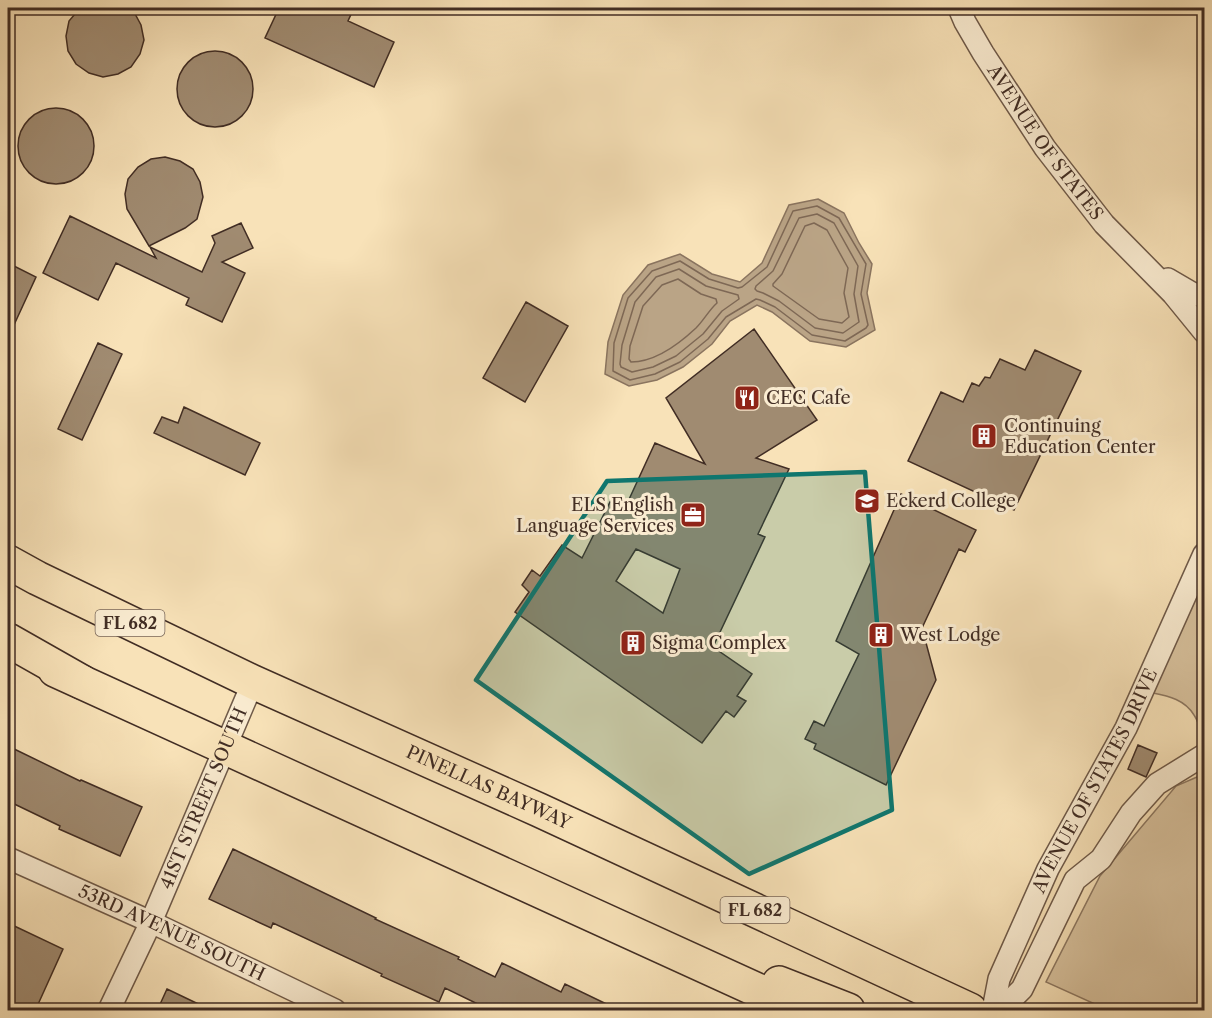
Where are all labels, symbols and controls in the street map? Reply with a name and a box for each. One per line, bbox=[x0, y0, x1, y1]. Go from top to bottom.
street label: AVENUE OF STATES bbox=[982, 60, 1108, 225]
restaurant icon: CEC Cafe bbox=[732, 383, 762, 413]
place label: CEC Cafe bbox=[766, 387, 851, 409]
place label: Continuing Education Center bbox=[1004, 415, 1156, 458]
building icon: Continuing Education Center bbox=[969, 421, 999, 451]
school or university icon: Eckerd College bbox=[852, 486, 882, 516]
place label: Eckerd College bbox=[886, 490, 1016, 512]
place label: ELS English Language Services bbox=[516, 494, 674, 537]
office icon: ELS English Language Services bbox=[678, 500, 708, 530]
road number: FL 682 bbox=[96, 610, 164, 636]
building icon: West Lodge bbox=[866, 620, 896, 650]
place label: West Lodge bbox=[899, 624, 1000, 646]
building icon: Sigma Complex bbox=[618, 628, 648, 658]
place label: Sigma Complex bbox=[652, 632, 787, 654]
street label: AVENUE OF STATES DRIVE bbox=[1027, 665, 1162, 897]
street label: 41ST STREET SOUTH bbox=[155, 704, 252, 892]
street label: PINELLAS BAYWAY bbox=[403, 741, 576, 835]
street label: 53RD AVENUE SOUTH bbox=[75, 880, 268, 986]
road number: FL 682 bbox=[720, 897, 789, 923]

